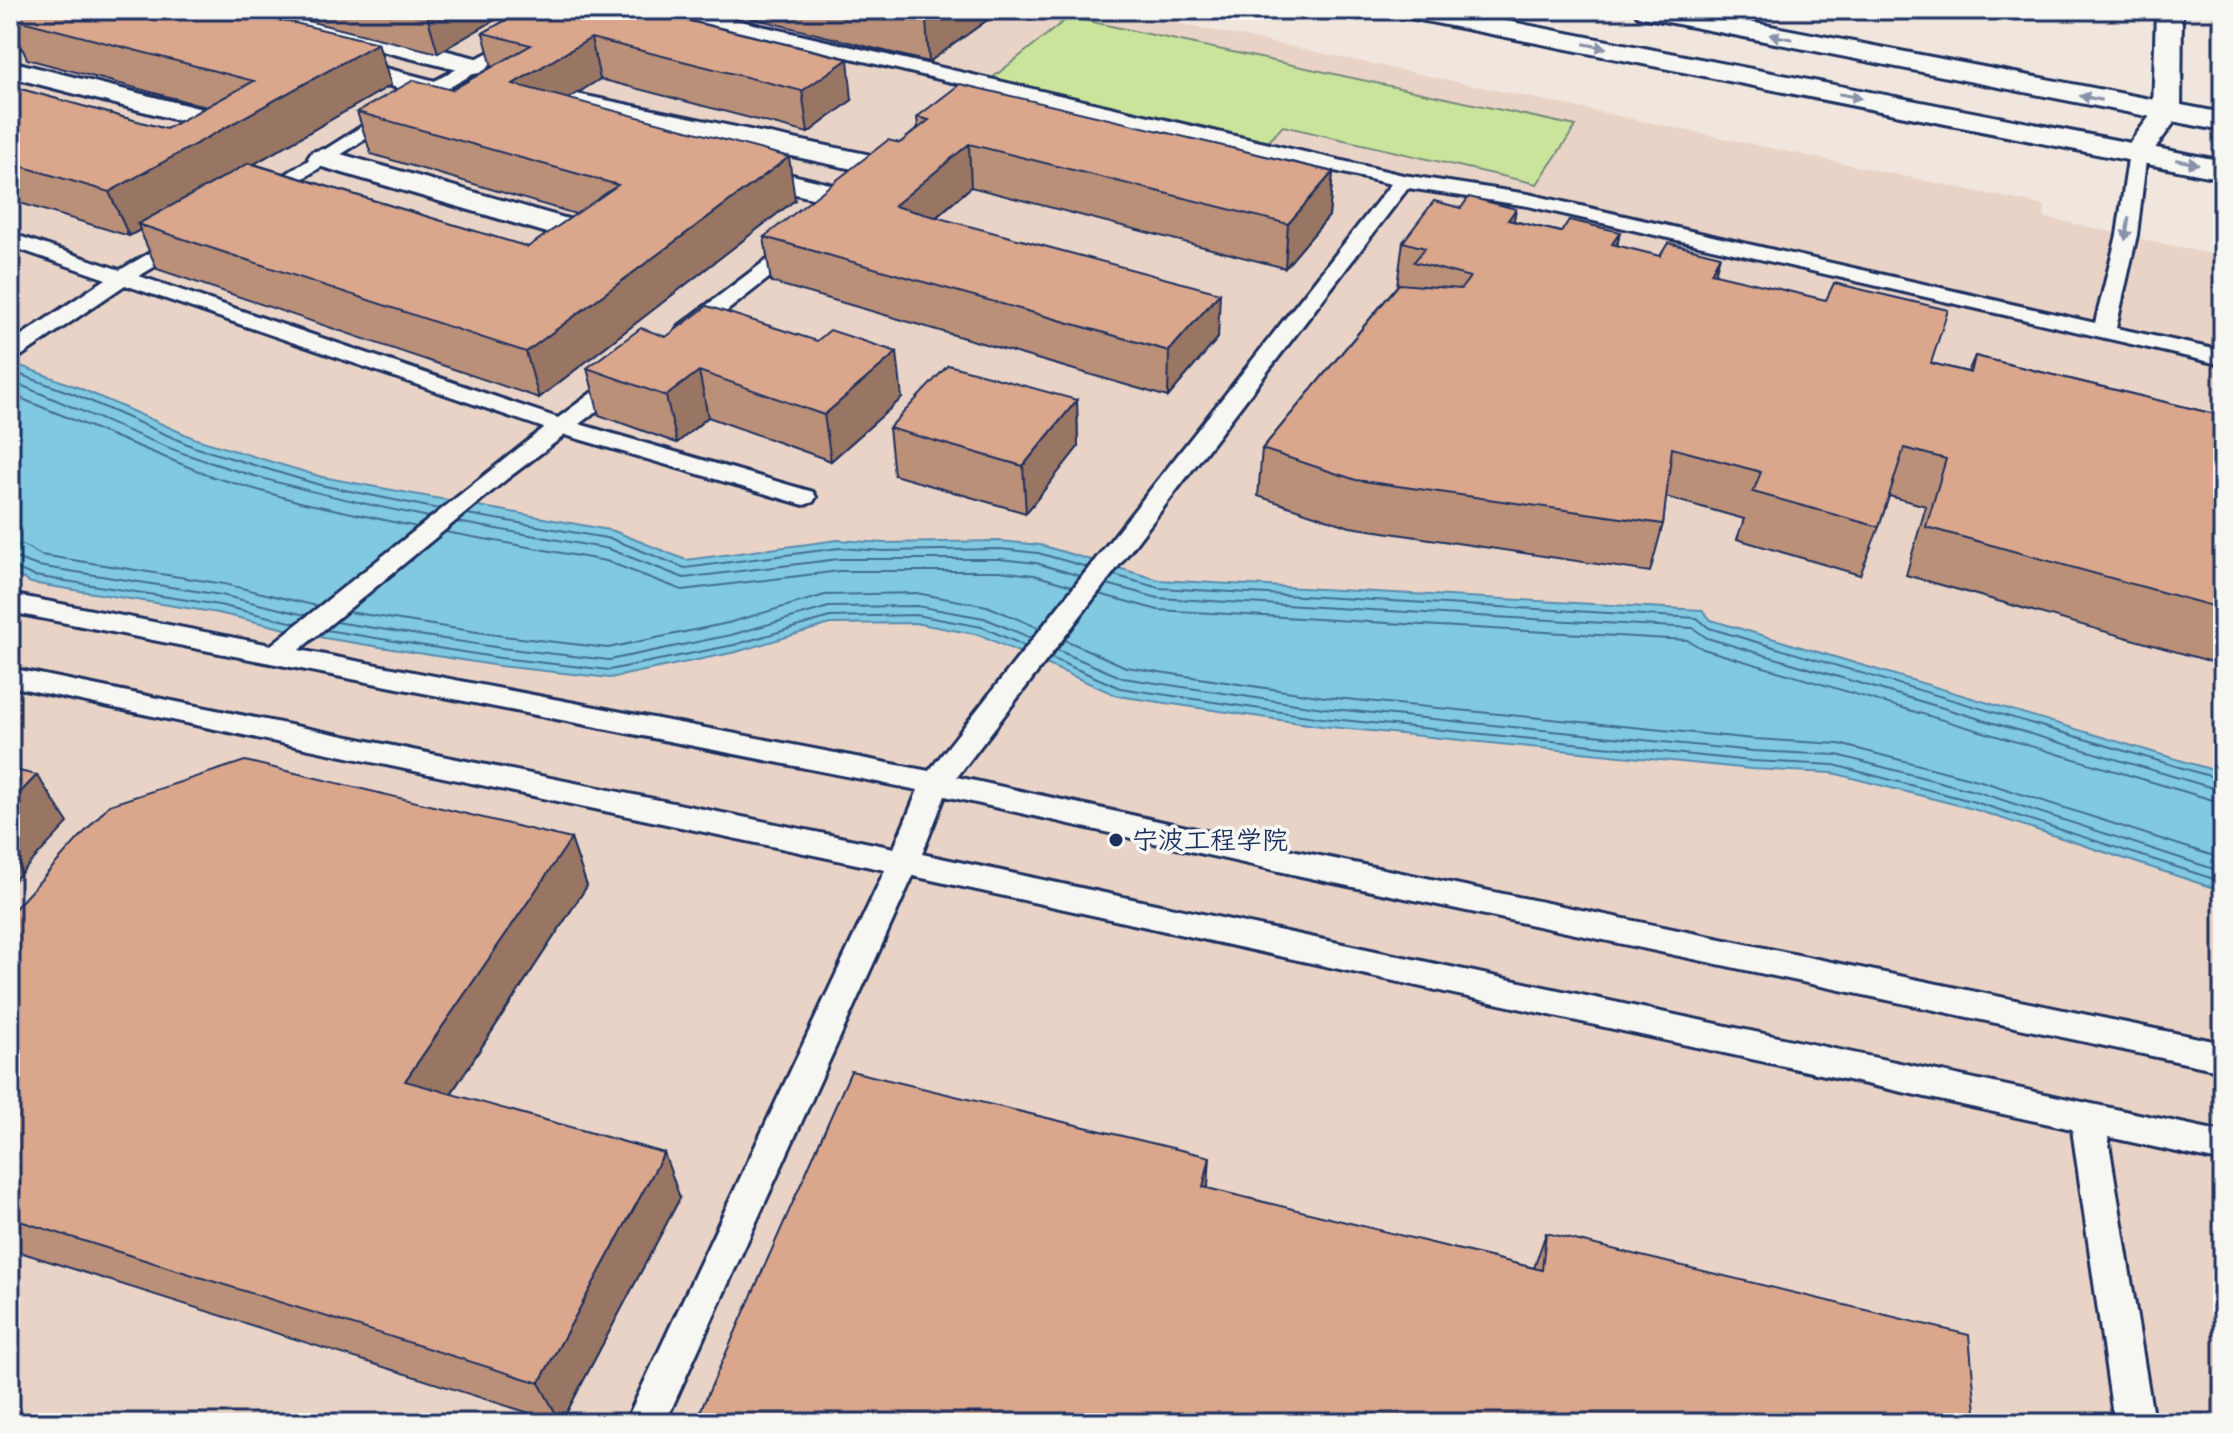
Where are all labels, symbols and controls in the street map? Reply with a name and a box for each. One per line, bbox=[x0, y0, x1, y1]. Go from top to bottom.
one-way arrow bbox=[1769, 30, 1794, 42]
one-way arrow bbox=[1582, 40, 1607, 52]
one-way arrow bbox=[1838, 90, 1863, 102]
one-way arrow bbox=[2078, 91, 2103, 104]
one-way arrow bbox=[2175, 157, 2200, 169]
one-way arrow bbox=[2120, 217, 2133, 242]
place label: 宁波工程学院 bbox=[1132, 826, 1288, 857]
marker: 宁波工程学院 bbox=[1107, 831, 1125, 849]

